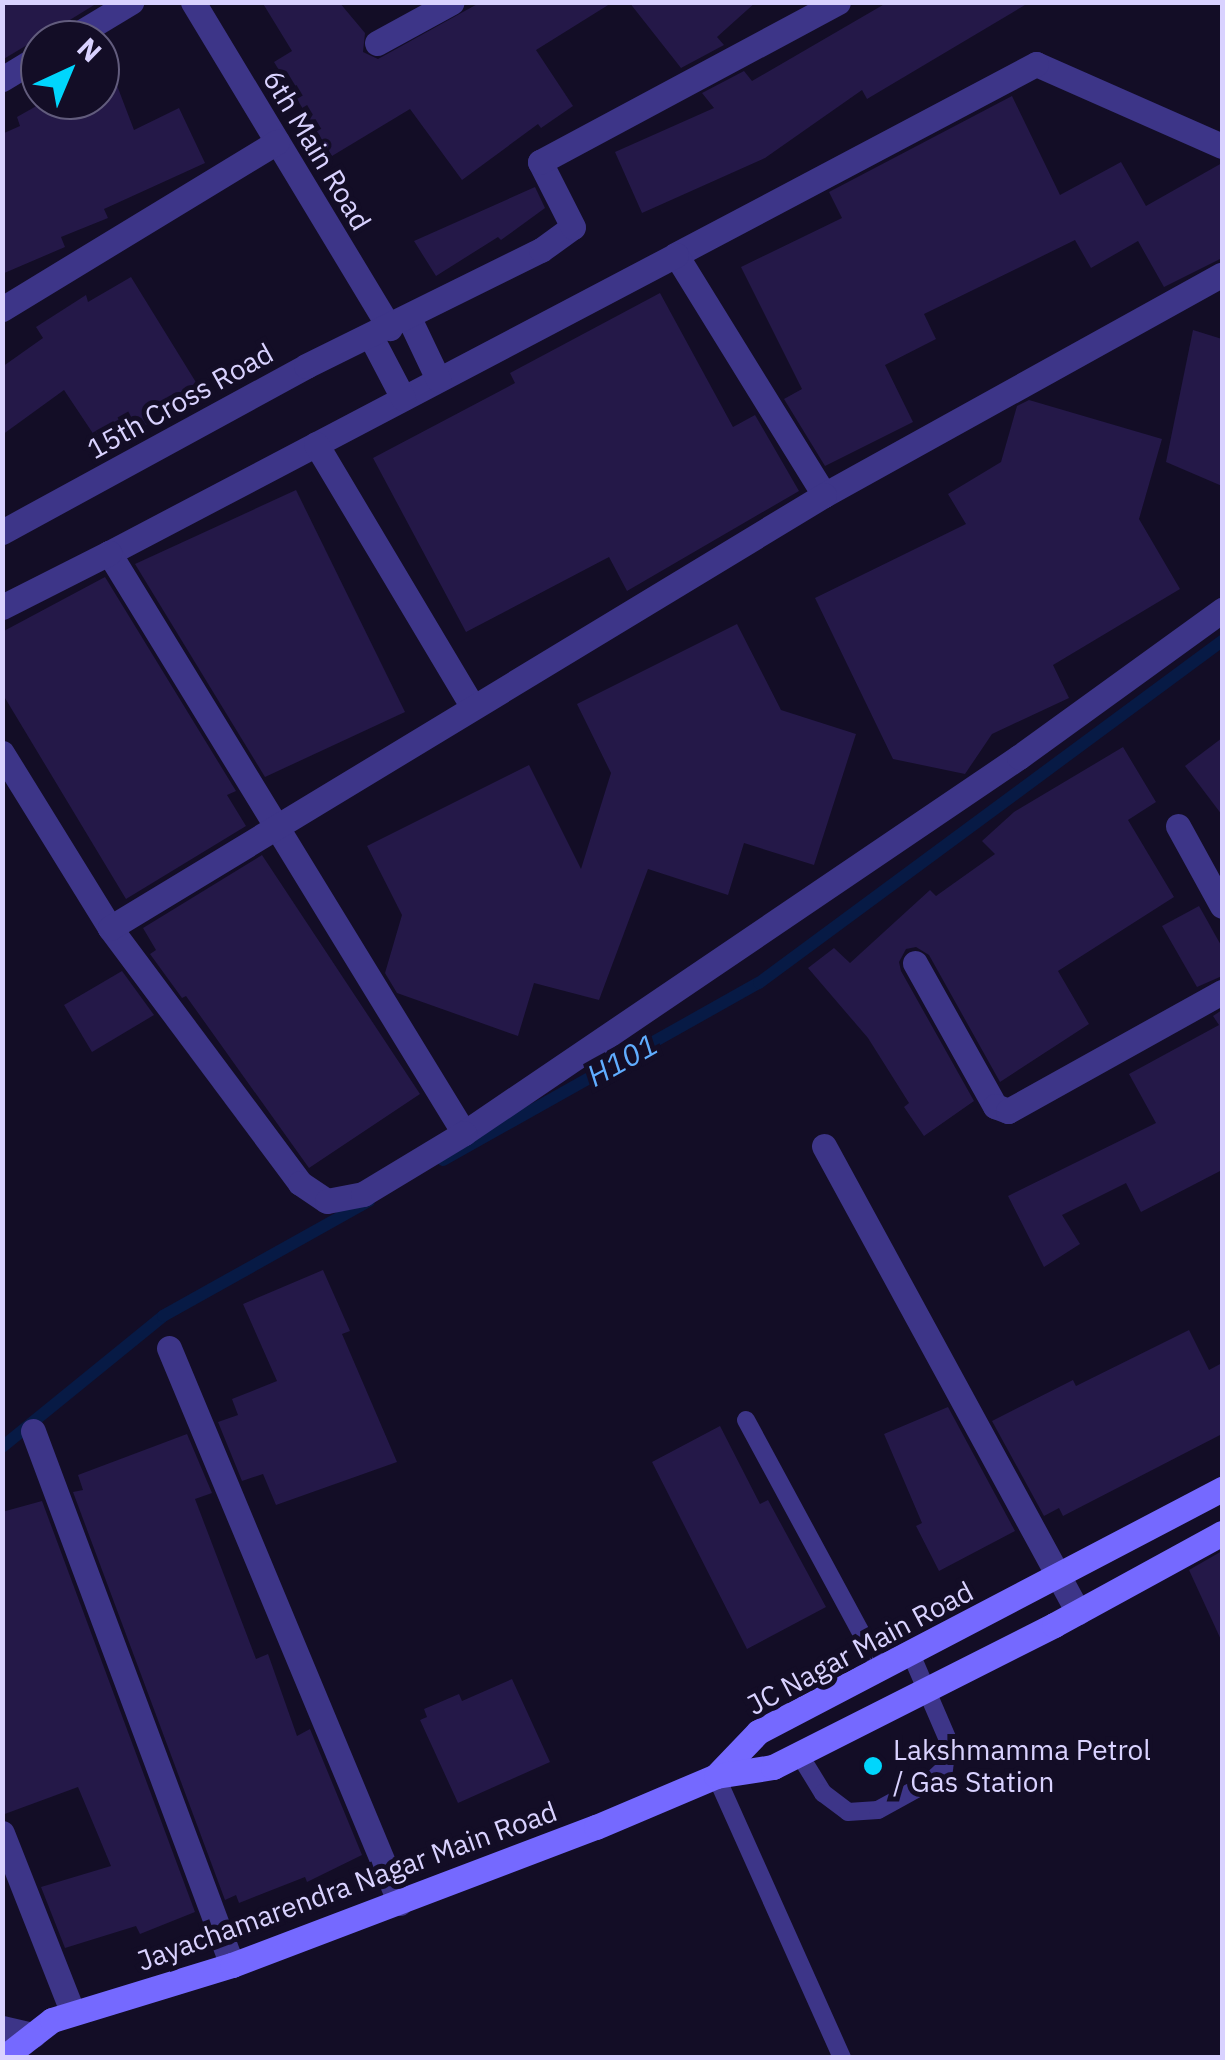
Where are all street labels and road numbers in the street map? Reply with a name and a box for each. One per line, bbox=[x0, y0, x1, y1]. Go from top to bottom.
street label: 6th Main Road bbox=[256, 64, 378, 236]
street label: 15th Cross Road bbox=[81, 336, 279, 466]
street label: JC Nagar Main Road bbox=[741, 1574, 979, 1722]
street label: Jayachamarendra Nagar Main Road bbox=[133, 1794, 561, 1978]

